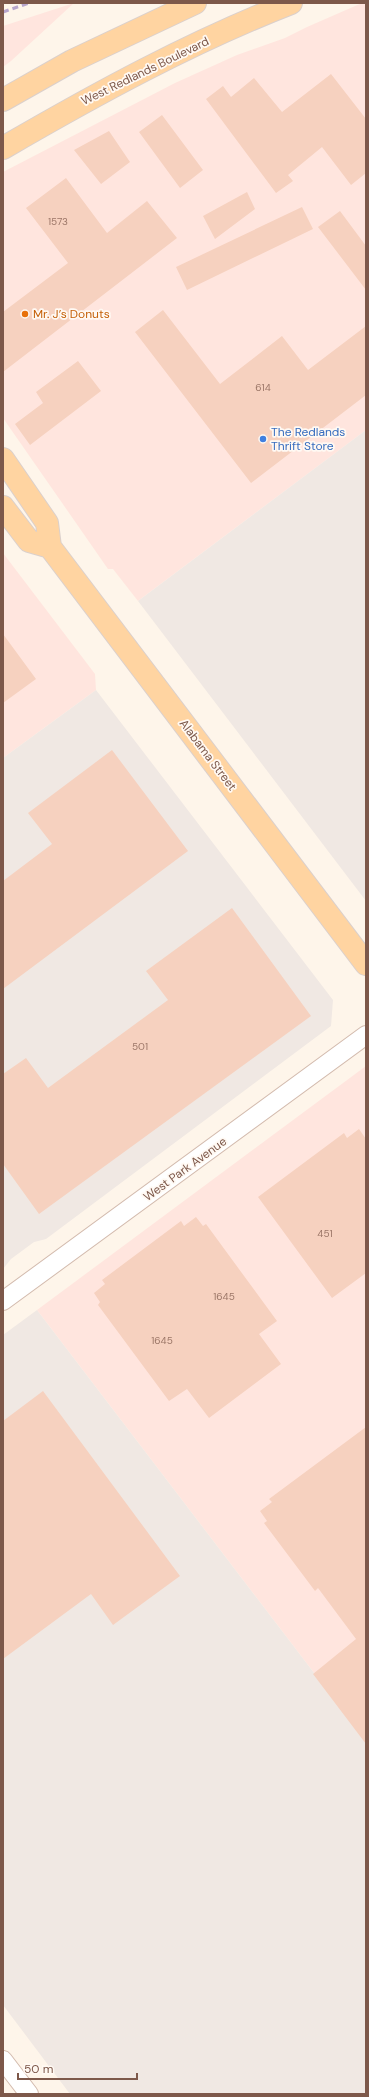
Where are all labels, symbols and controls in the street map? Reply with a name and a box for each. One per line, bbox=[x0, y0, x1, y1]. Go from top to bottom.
street label: West Redlands Boulevard bbox=[78, 33, 212, 109]
house number: 1573 bbox=[48, 215, 68, 228]
place label: Mr. J’s Donuts bbox=[33, 306, 110, 322]
marker: Mr. J’s Donuts bbox=[20, 309, 30, 319]
house number: 614 bbox=[255, 381, 271, 394]
place label: The Redlands Thrift Store bbox=[271, 424, 345, 454]
marker: The Redlands Thrift Store bbox=[258, 434, 268, 444]
street label: Alabama Street bbox=[176, 716, 240, 794]
house number: 501 bbox=[132, 1040, 148, 1053]
street label: West Park Avenue bbox=[140, 1133, 230, 1205]
house number: 451 bbox=[317, 1227, 333, 1240]
house number: 1645 bbox=[213, 1290, 235, 1303]
house number: 1645 bbox=[151, 1334, 173, 1347]
scale bar bbox=[18, 2055, 137, 2081]
text: 50 m bbox=[24, 2061, 53, 2077]

